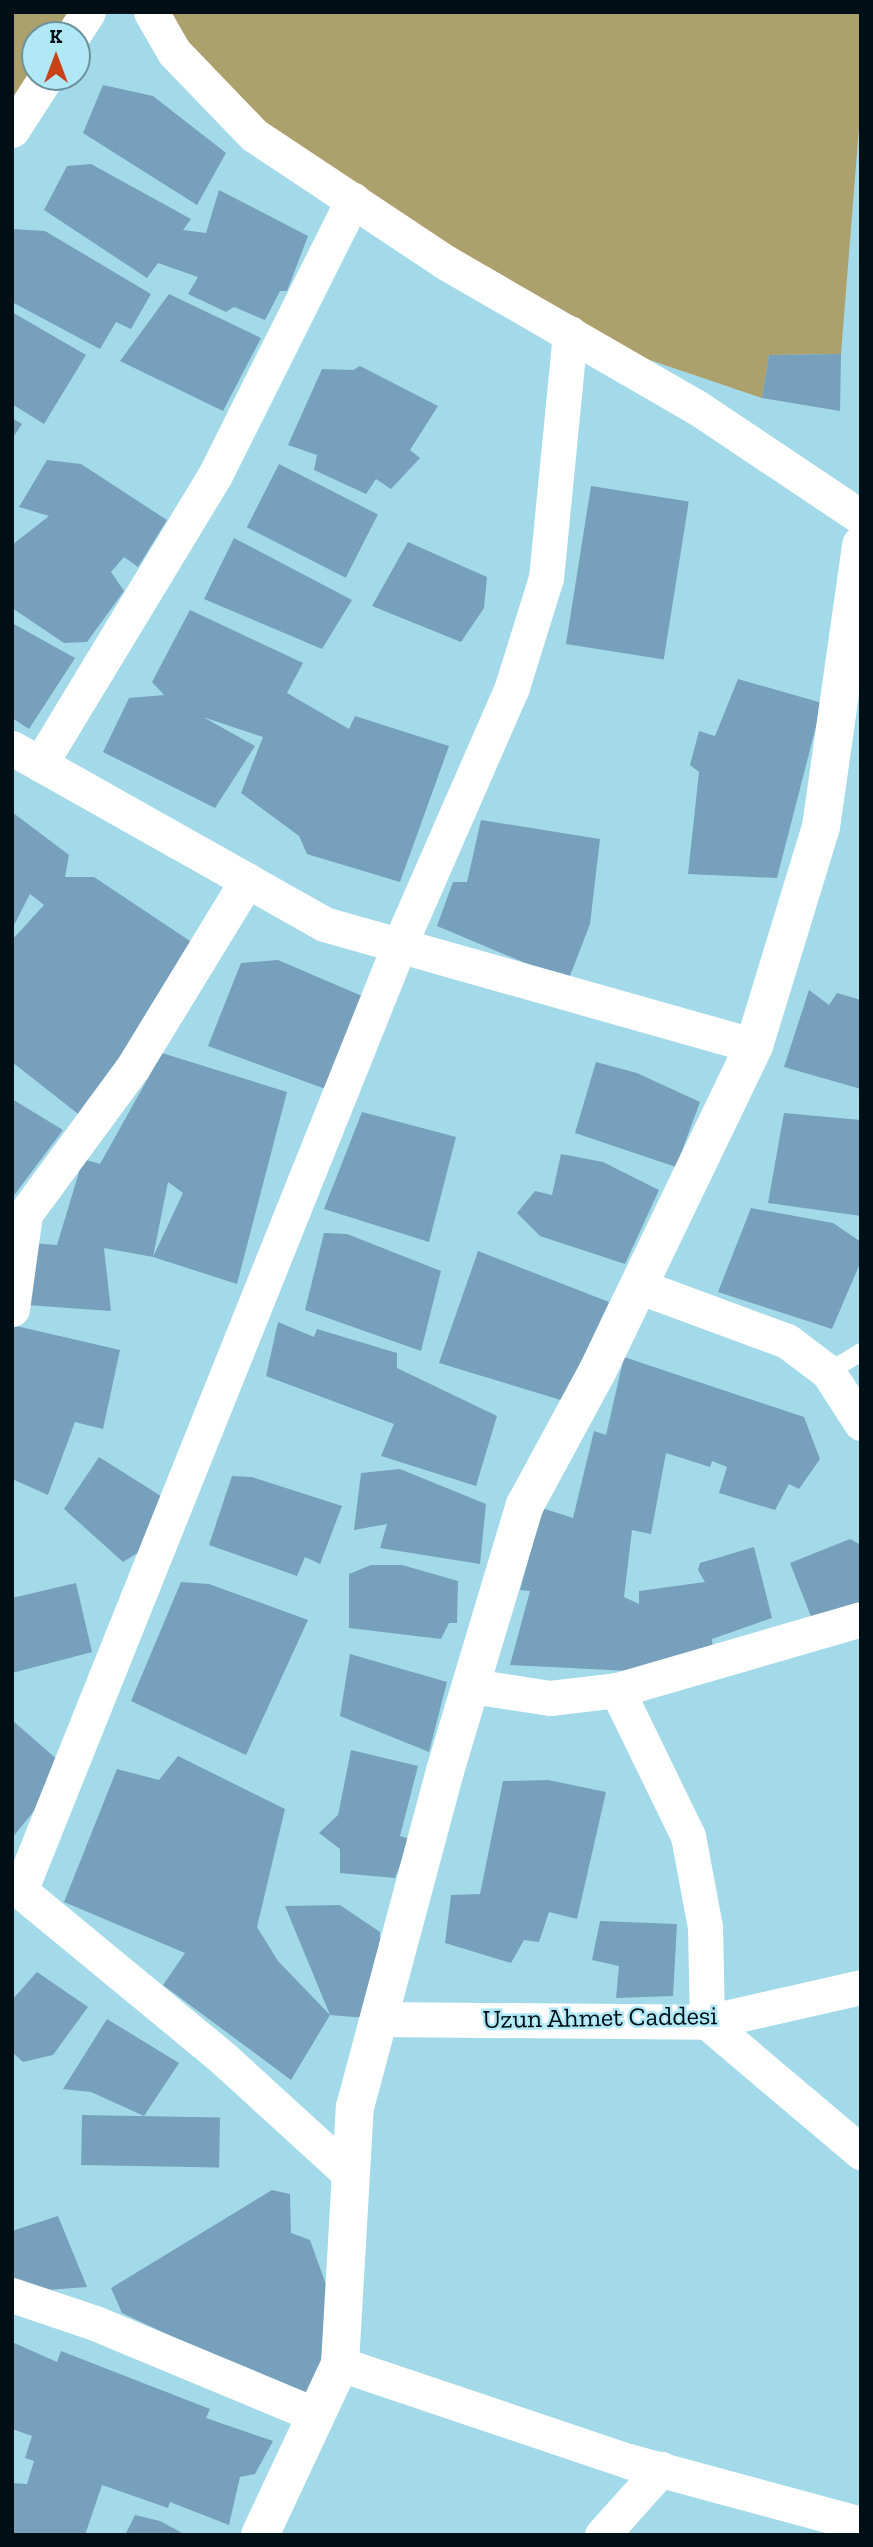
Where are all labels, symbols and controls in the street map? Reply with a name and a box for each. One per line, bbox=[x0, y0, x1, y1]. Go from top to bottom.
north arrow bbox=[21, 21, 91, 91]
text: K bbox=[50, 25, 62, 48]
street label: Uzun Ahmet Caddesi bbox=[482, 2000, 718, 2036]

